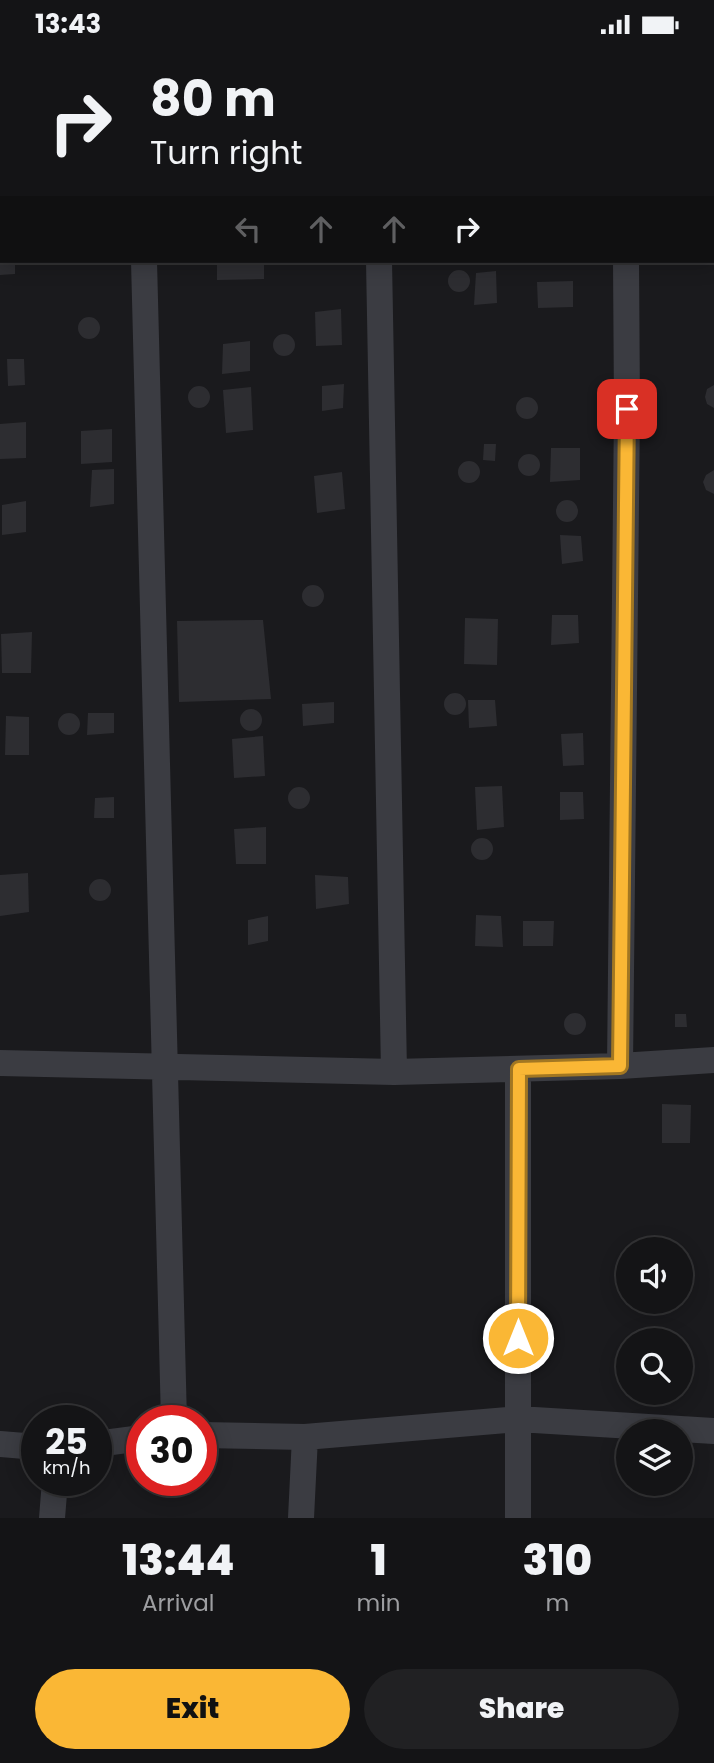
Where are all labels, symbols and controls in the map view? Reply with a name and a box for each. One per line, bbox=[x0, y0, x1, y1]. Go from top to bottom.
text: 13:43 bbox=[35, 6, 101, 42]
text: 80 m bbox=[150, 65, 276, 133]
icon: right bbox=[35, 77, 126, 168]
text: Turn right bbox=[150, 130, 302, 175]
icon: left bbox=[229, 210, 267, 248]
icon: ahead bbox=[302, 210, 340, 248]
icon: ahead bbox=[375, 210, 413, 248]
icon: right bbox=[448, 210, 486, 248]
pin bbox=[597, 379, 657, 439]
icon: arrive bbox=[608, 390, 646, 428]
map controls bbox=[616, 1237, 693, 1496]
button: sound bbox=[616, 1237, 693, 1314]
position arrow bbox=[481, 1301, 555, 1375]
button: search bbox=[616, 1328, 693, 1405]
speed limit sign: 30 bbox=[126, 1405, 217, 1496]
text: 25 bbox=[45, 1417, 88, 1466]
button: layers bbox=[616, 1419, 693, 1496]
text: km/h bbox=[43, 1455, 90, 1480]
text: 13:44 bbox=[122, 1531, 235, 1590]
text: 1 bbox=[370, 1531, 387, 1590]
text: 310 bbox=[523, 1531, 592, 1590]
text: Arrival bbox=[142, 1587, 214, 1619]
text: min bbox=[357, 1587, 401, 1619]
text: m bbox=[545, 1587, 569, 1619]
button: Exit bbox=[35, 1669, 350, 1749]
button: Share bbox=[364, 1669, 679, 1749]

